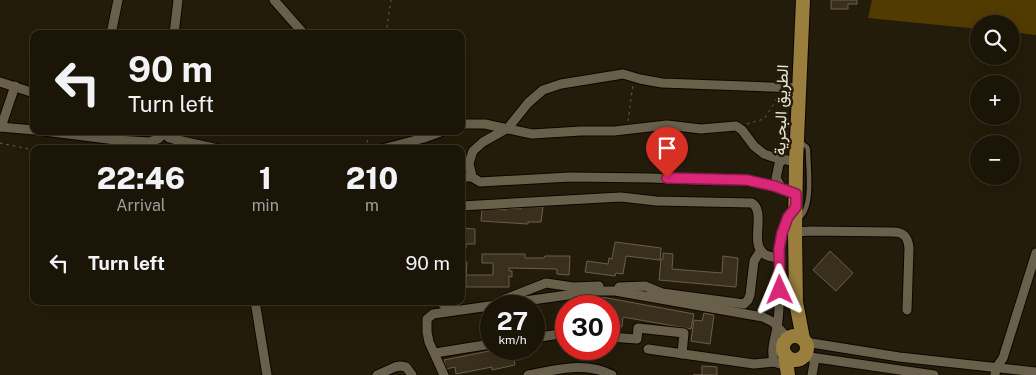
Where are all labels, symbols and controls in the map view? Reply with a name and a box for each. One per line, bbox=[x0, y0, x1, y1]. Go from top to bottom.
map controls bbox=[970, 15, 1020, 185]
button: search bbox=[970, 15, 1020, 65]
text: 90 m bbox=[128, 49, 213, 90]
icon: left bbox=[45, 50, 110, 115]
street label: الطريق البحرية bbox=[770, 64, 793, 156]
button: + bbox=[970, 75, 1020, 125]
text: Turn left bbox=[128, 91, 214, 117]
pin bbox=[646, 127, 688, 178]
icon: arrive bbox=[653, 134, 681, 162]
button: − bbox=[970, 135, 1020, 185]
text: 22:46 bbox=[97, 160, 185, 196]
text: 1 bbox=[259, 160, 272, 196]
text: 210 bbox=[346, 160, 398, 196]
text: Arrival bbox=[116, 196, 166, 215]
text: min bbox=[252, 196, 279, 215]
text: m bbox=[365, 196, 379, 215]
icon: left bbox=[45, 249, 73, 277]
text: Turn left bbox=[88, 252, 165, 274]
text: 90 m bbox=[406, 252, 450, 274]
position arrow bbox=[753, 263, 805, 315]
speed limit sign: 30 bbox=[555, 295, 620, 360]
text: 27 bbox=[497, 306, 528, 336]
text: km/h bbox=[498, 333, 527, 347]

